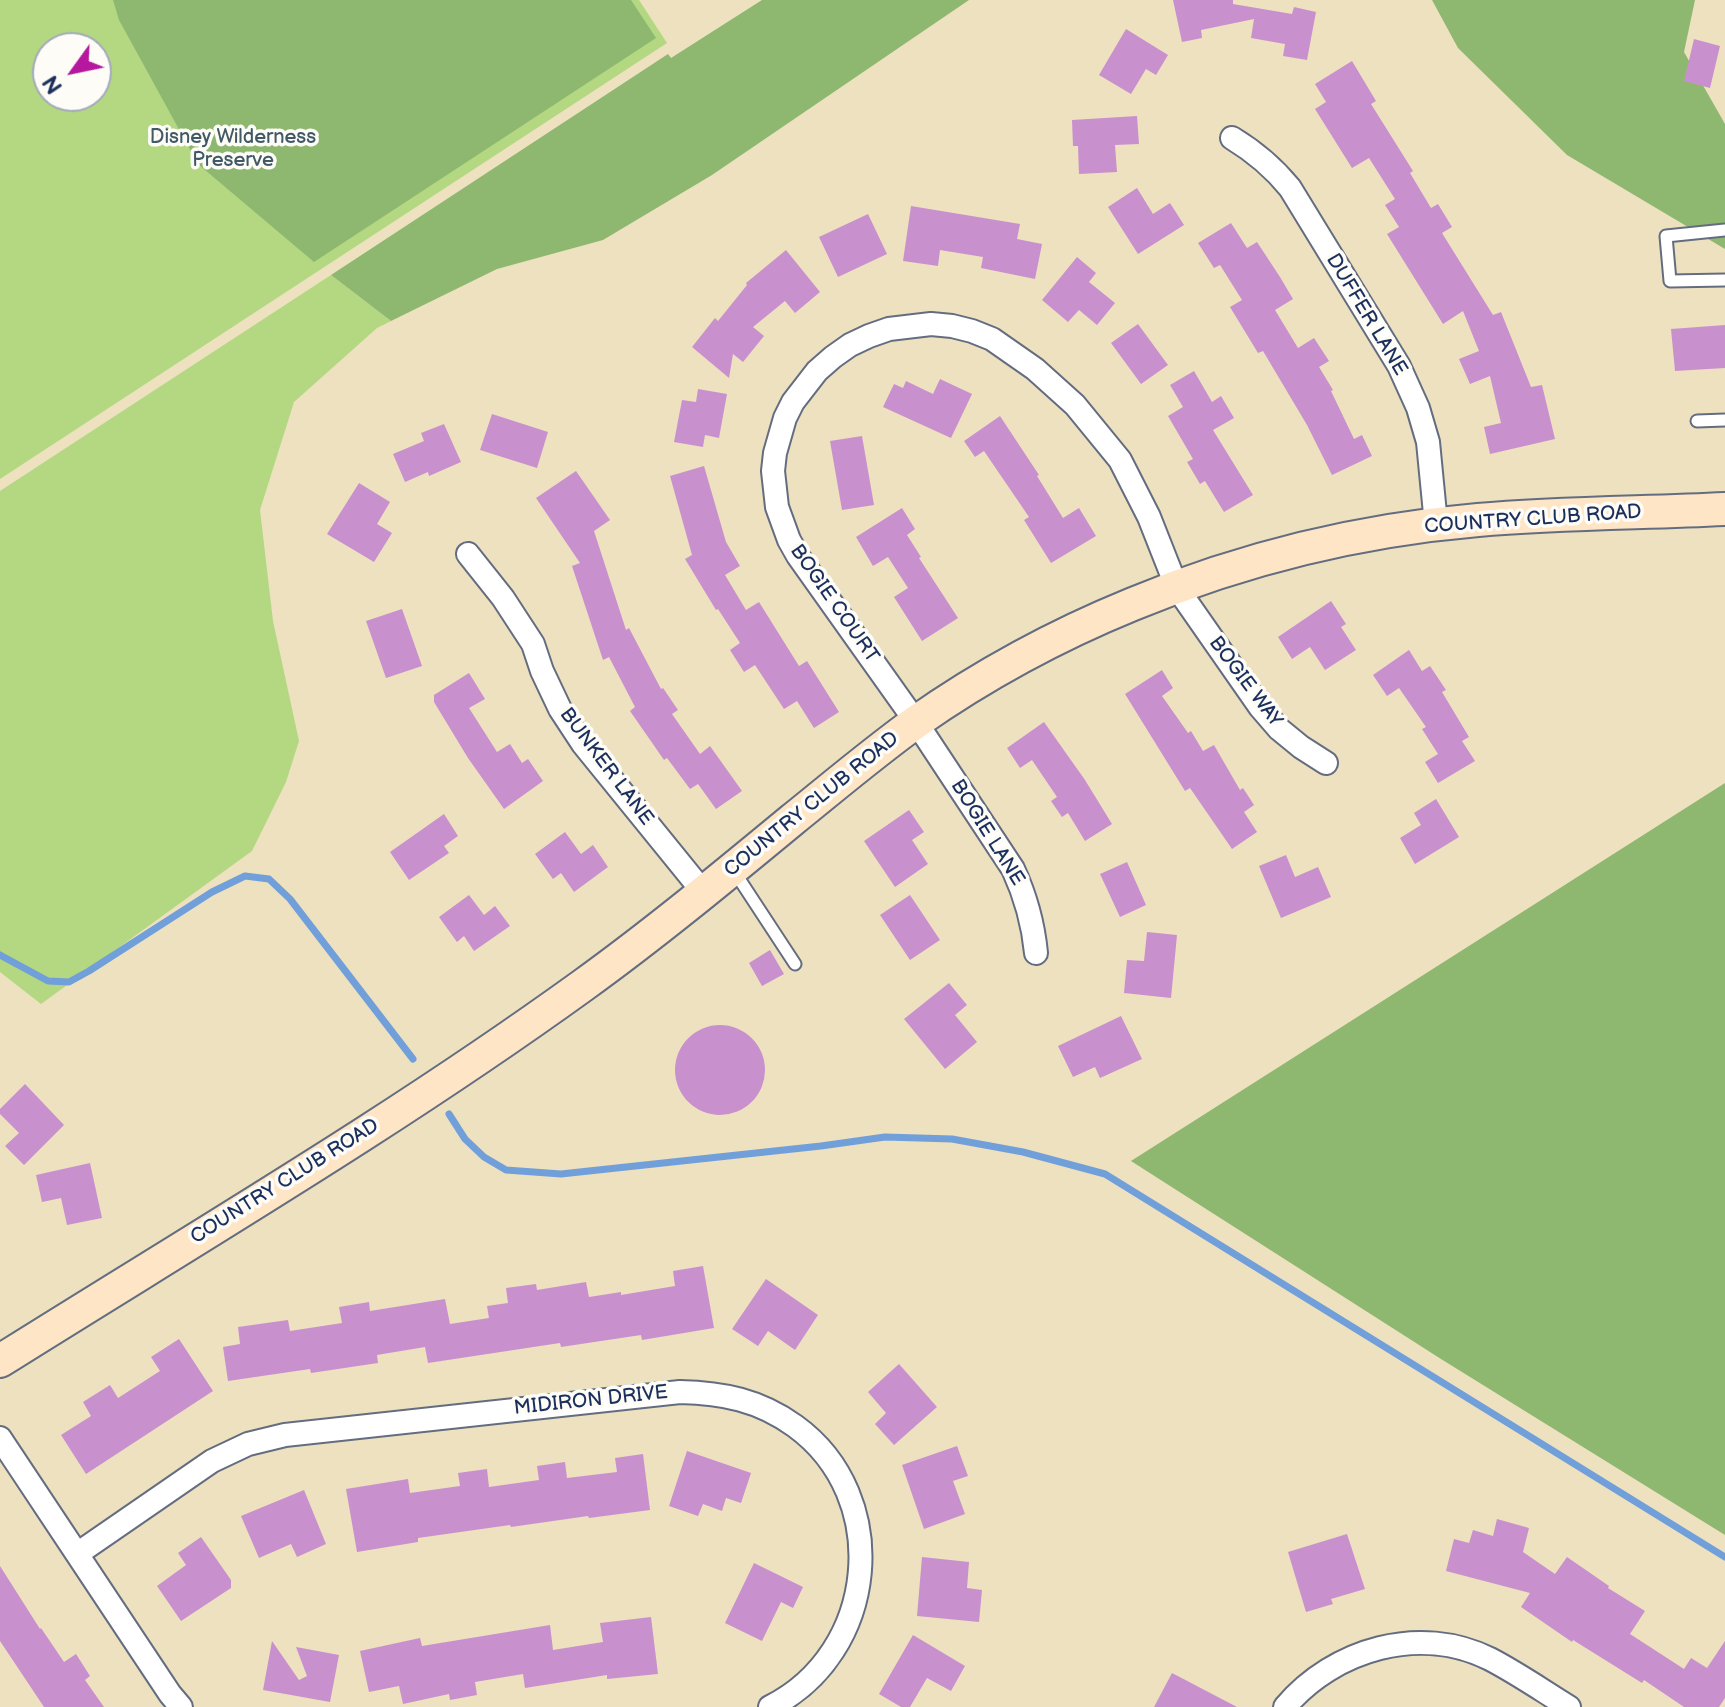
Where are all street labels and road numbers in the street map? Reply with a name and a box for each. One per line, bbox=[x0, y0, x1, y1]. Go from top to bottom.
street label: DUFFER LANE bbox=[1320, 250, 1412, 380]
street label: COUNTRY CLUB ROAD bbox=[1424, 500, 1642, 540]
street label: BOGIE COURT bbox=[784, 540, 884, 668]
street label: BOGIE WAY bbox=[1203, 632, 1287, 732]
street label: BUNKER LANE bbox=[554, 703, 658, 831]
street label: COUNTRY CLUB ROAD bbox=[720, 727, 904, 883]
street label: BOGIE LANE bbox=[945, 776, 1029, 890]
street label: COUNTRY CLUB ROAD bbox=[186, 1114, 384, 1250]
street label: MIDIRON DRIVE bbox=[513, 1381, 669, 1421]

